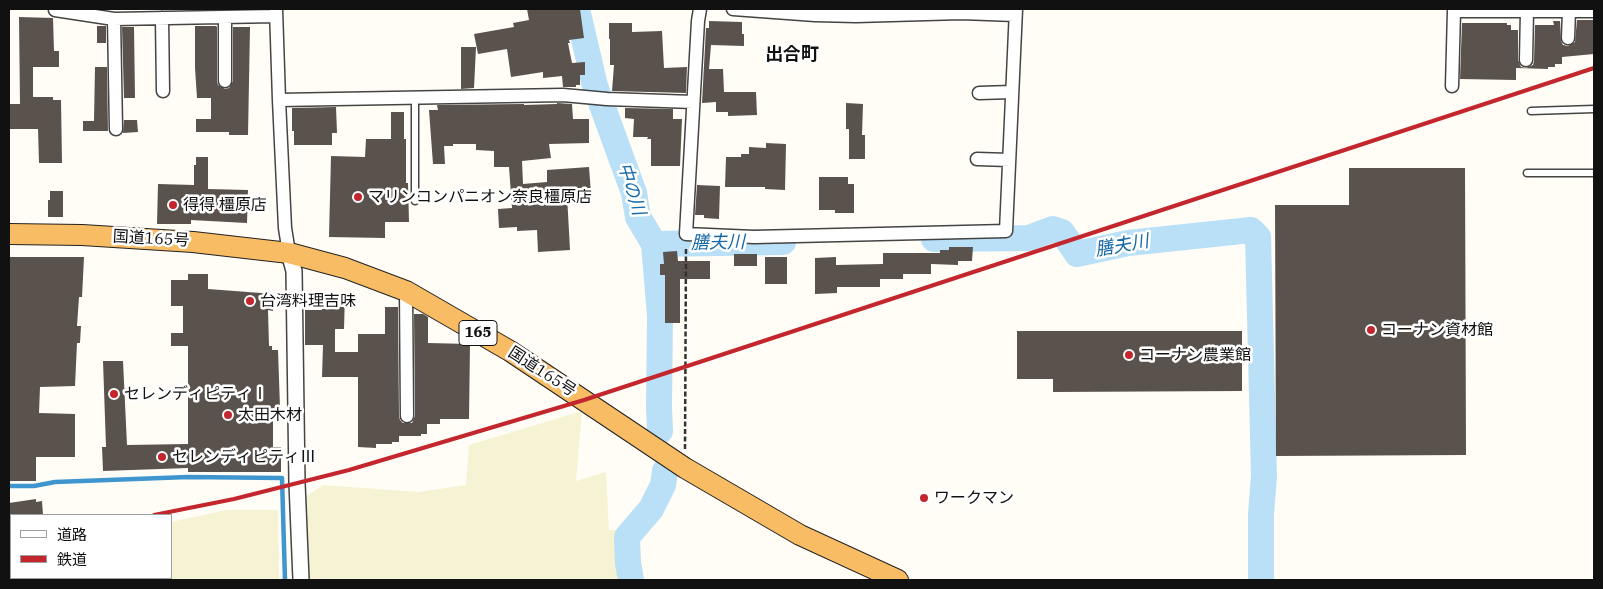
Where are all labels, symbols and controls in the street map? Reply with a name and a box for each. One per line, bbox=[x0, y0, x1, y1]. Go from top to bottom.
district label: 出合町 bbox=[765, 44, 819, 66]
water label: 中の川 bbox=[613, 160, 649, 218]
place label: マリンコンパニオン奈良橿原店 bbox=[368, 187, 592, 207]
marker: マリンコンパニオン奈良橿原店 bbox=[352, 191, 364, 203]
place label: 得得 橿原店 bbox=[183, 195, 267, 215]
marker: 得得 橿原店 bbox=[167, 199, 179, 211]
street label: 国道165号 bbox=[112, 227, 190, 251]
water label: 膳夫川 bbox=[1094, 231, 1150, 261]
water label: 膳夫川 bbox=[691, 232, 745, 254]
place label: 台湾料理吉味 bbox=[260, 291, 356, 311]
marker: 台湾料理吉味 bbox=[244, 295, 256, 307]
road number: 165 bbox=[459, 320, 497, 346]
place label: コーナン資材館 bbox=[1381, 320, 1493, 340]
marker: コーナン資材館 bbox=[1365, 324, 1377, 336]
street label: 国道165号 bbox=[505, 343, 579, 401]
place label: コーナン農業館 bbox=[1139, 345, 1251, 365]
marker: コーナン農業館 bbox=[1123, 349, 1135, 361]
place label: セレンディピティⅠ bbox=[124, 384, 268, 404]
marker: セレンディピティⅠ bbox=[108, 388, 120, 400]
place label: 太田木材 bbox=[238, 405, 302, 425]
marker: 太田木材 bbox=[222, 409, 234, 421]
place label: セレンディピティⅢ bbox=[172, 447, 316, 467]
marker: セレンディピティⅢ bbox=[156, 451, 168, 463]
place label: ワークマン bbox=[934, 488, 1014, 508]
marker: ワークマン bbox=[918, 492, 930, 504]
legend bbox=[10, 514, 172, 579]
text: 道路 bbox=[57, 525, 87, 544]
text: 鉄道 bbox=[57, 550, 87, 569]

